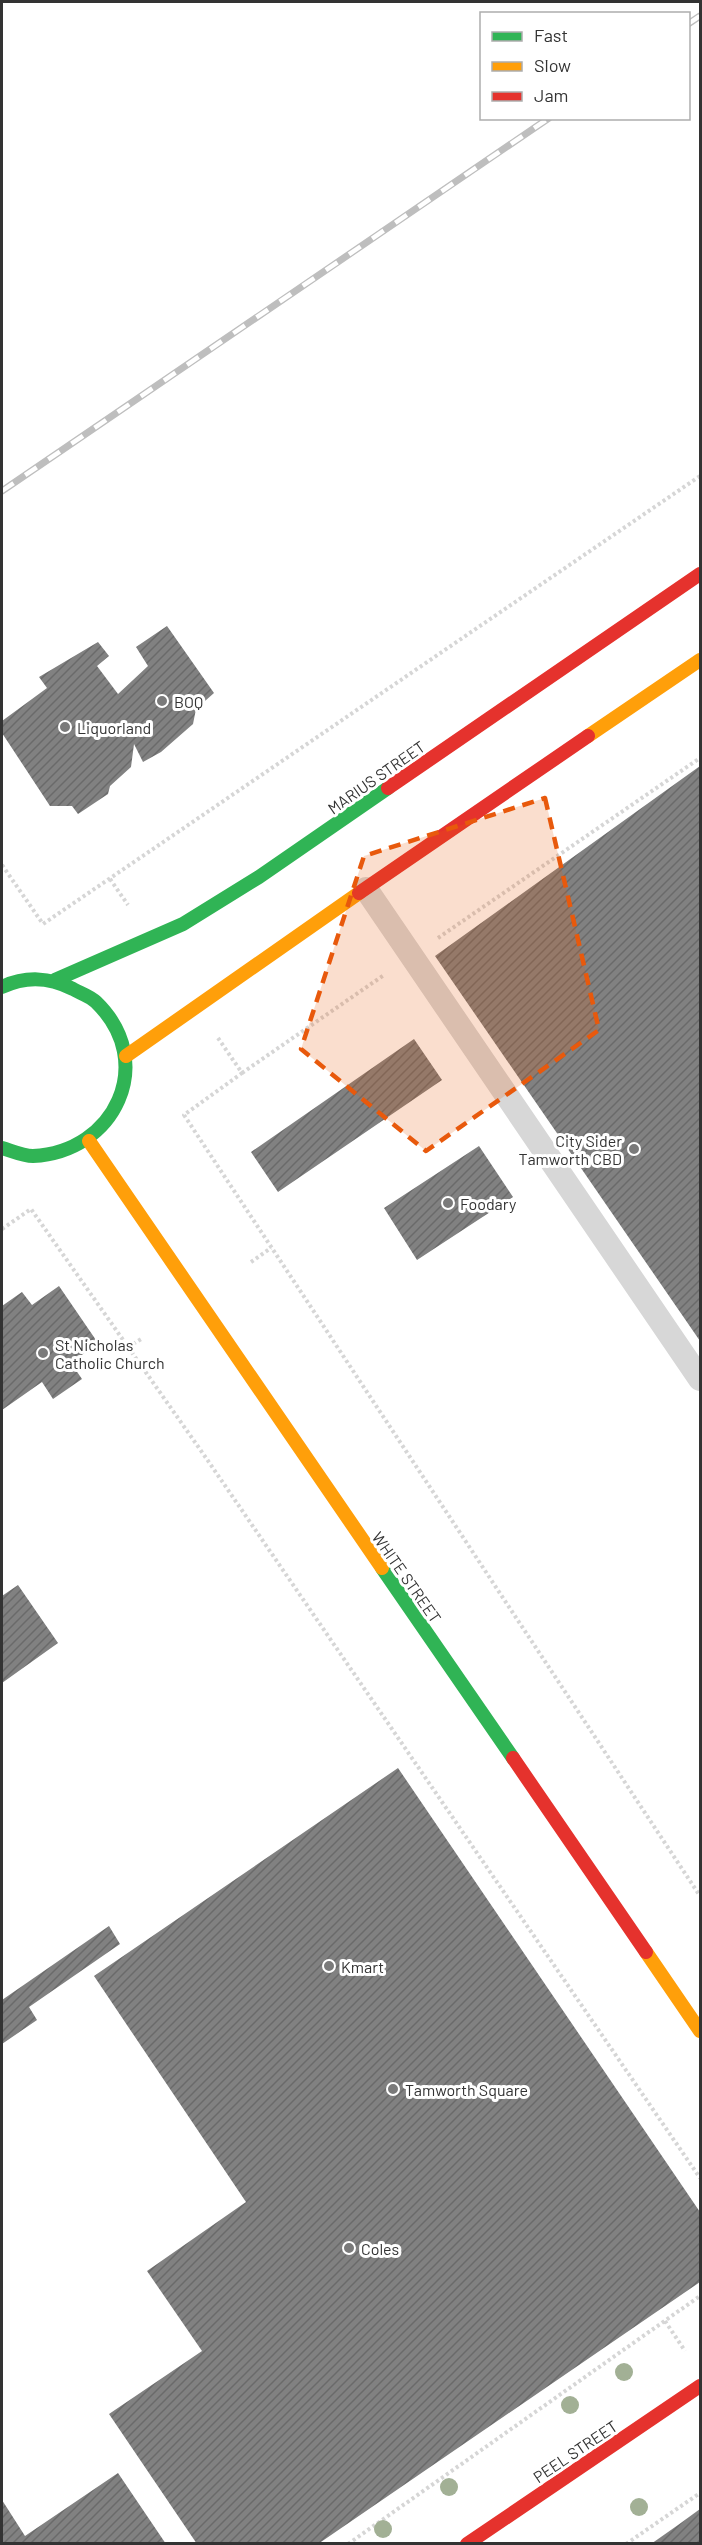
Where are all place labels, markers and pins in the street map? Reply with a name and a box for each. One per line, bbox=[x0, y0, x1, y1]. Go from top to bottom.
place label: BOQ bbox=[174, 692, 203, 711]
marker: BOQ bbox=[155, 694, 169, 708]
place label: Liquorland bbox=[77, 718, 151, 737]
marker: Liquorland bbox=[58, 720, 72, 734]
place label: City Sider Tamworth CBD bbox=[519, 1131, 622, 1168]
marker: City Sider Tamworth CBD bbox=[627, 1142, 641, 1156]
place label: Foodary bbox=[460, 1194, 517, 1213]
marker: Foodary bbox=[441, 1196, 455, 1210]
place label: St Nicholas Catholic Church bbox=[55, 1335, 165, 1372]
marker: St Nicholas Catholic Church bbox=[36, 1346, 50, 1360]
place label: Kmart bbox=[341, 1957, 384, 1976]
marker: Kmart bbox=[322, 1959, 336, 1973]
place label: Tamworth Square bbox=[405, 2080, 528, 2099]
marker: Tamworth Square bbox=[386, 2082, 400, 2096]
place label: Coles bbox=[361, 2239, 399, 2258]
marker: Coles bbox=[342, 2241, 356, 2255]

